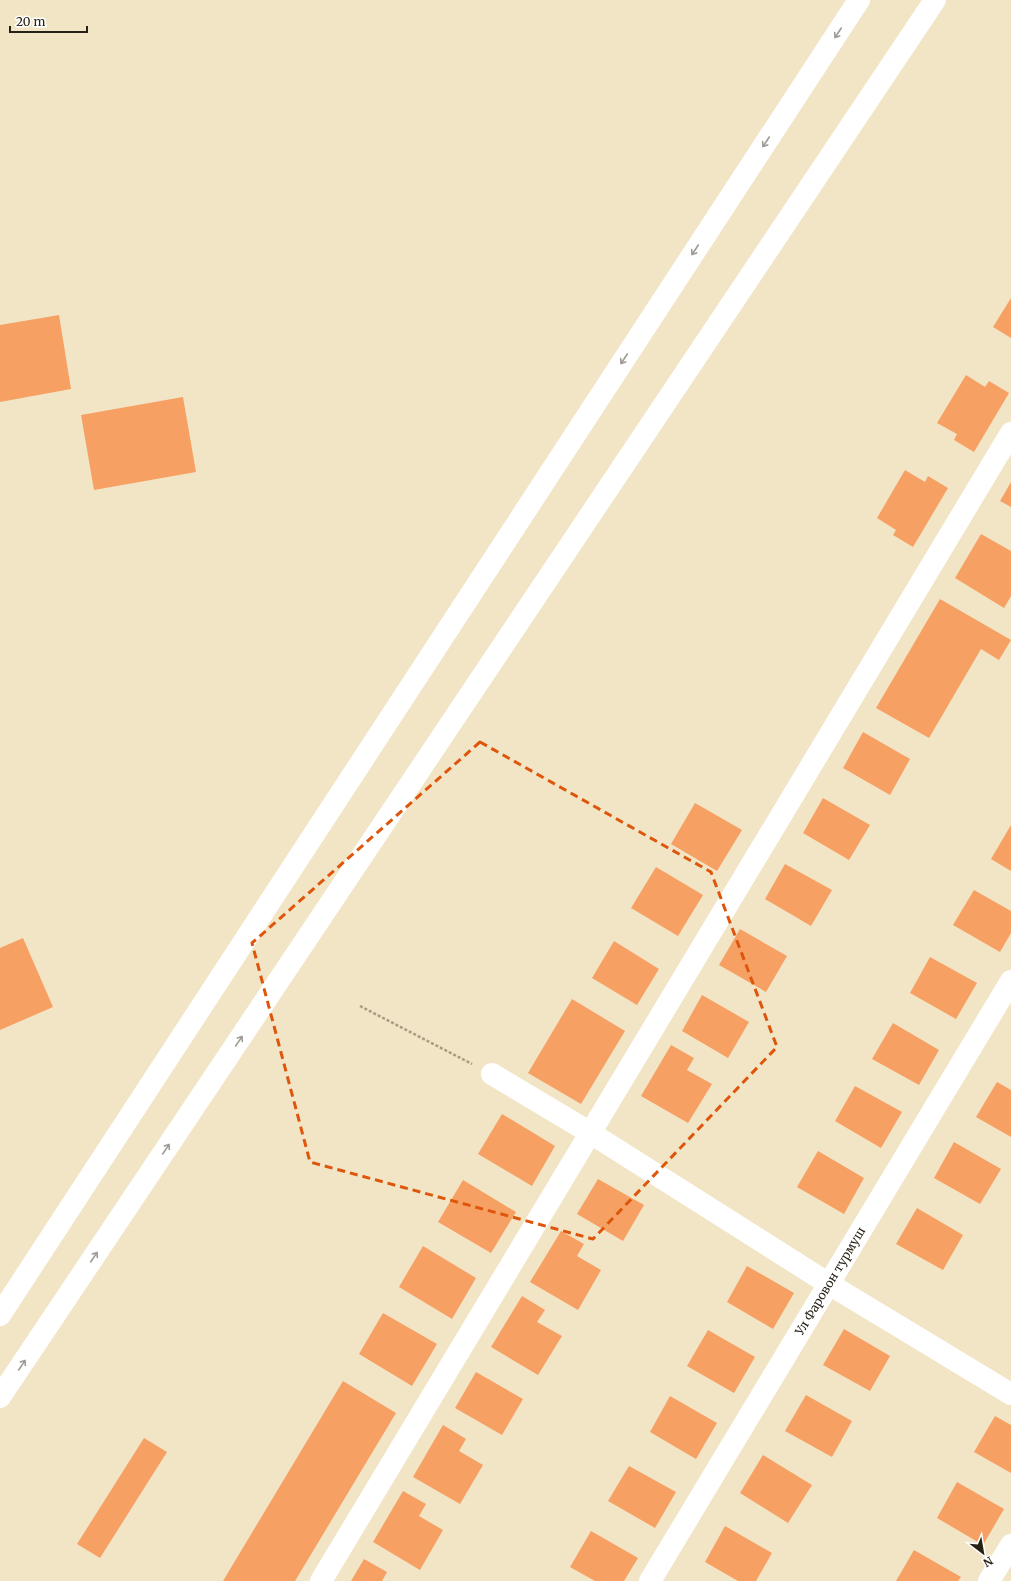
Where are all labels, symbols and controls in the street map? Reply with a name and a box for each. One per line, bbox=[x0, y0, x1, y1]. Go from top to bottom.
scale bar bbox=[10, 8, 87, 34]
text: 20 m bbox=[16, 14, 45, 29]
one-way arrow bbox=[833, 27, 841, 39]
one-way arrow bbox=[762, 136, 771, 147]
one-way arrow bbox=[691, 245, 700, 256]
one-way arrow bbox=[620, 353, 628, 365]
one-way arrow bbox=[234, 1035, 243, 1046]
one-way arrow bbox=[162, 1143, 170, 1154]
street label: Ул Фаровон турмуш bbox=[791, 1224, 868, 1339]
one-way arrow bbox=[90, 1252, 98, 1263]
one-way arrow bbox=[18, 1360, 26, 1371]
north arrow bbox=[963, 1533, 1003, 1573]
text: N bbox=[981, 1553, 995, 1570]

